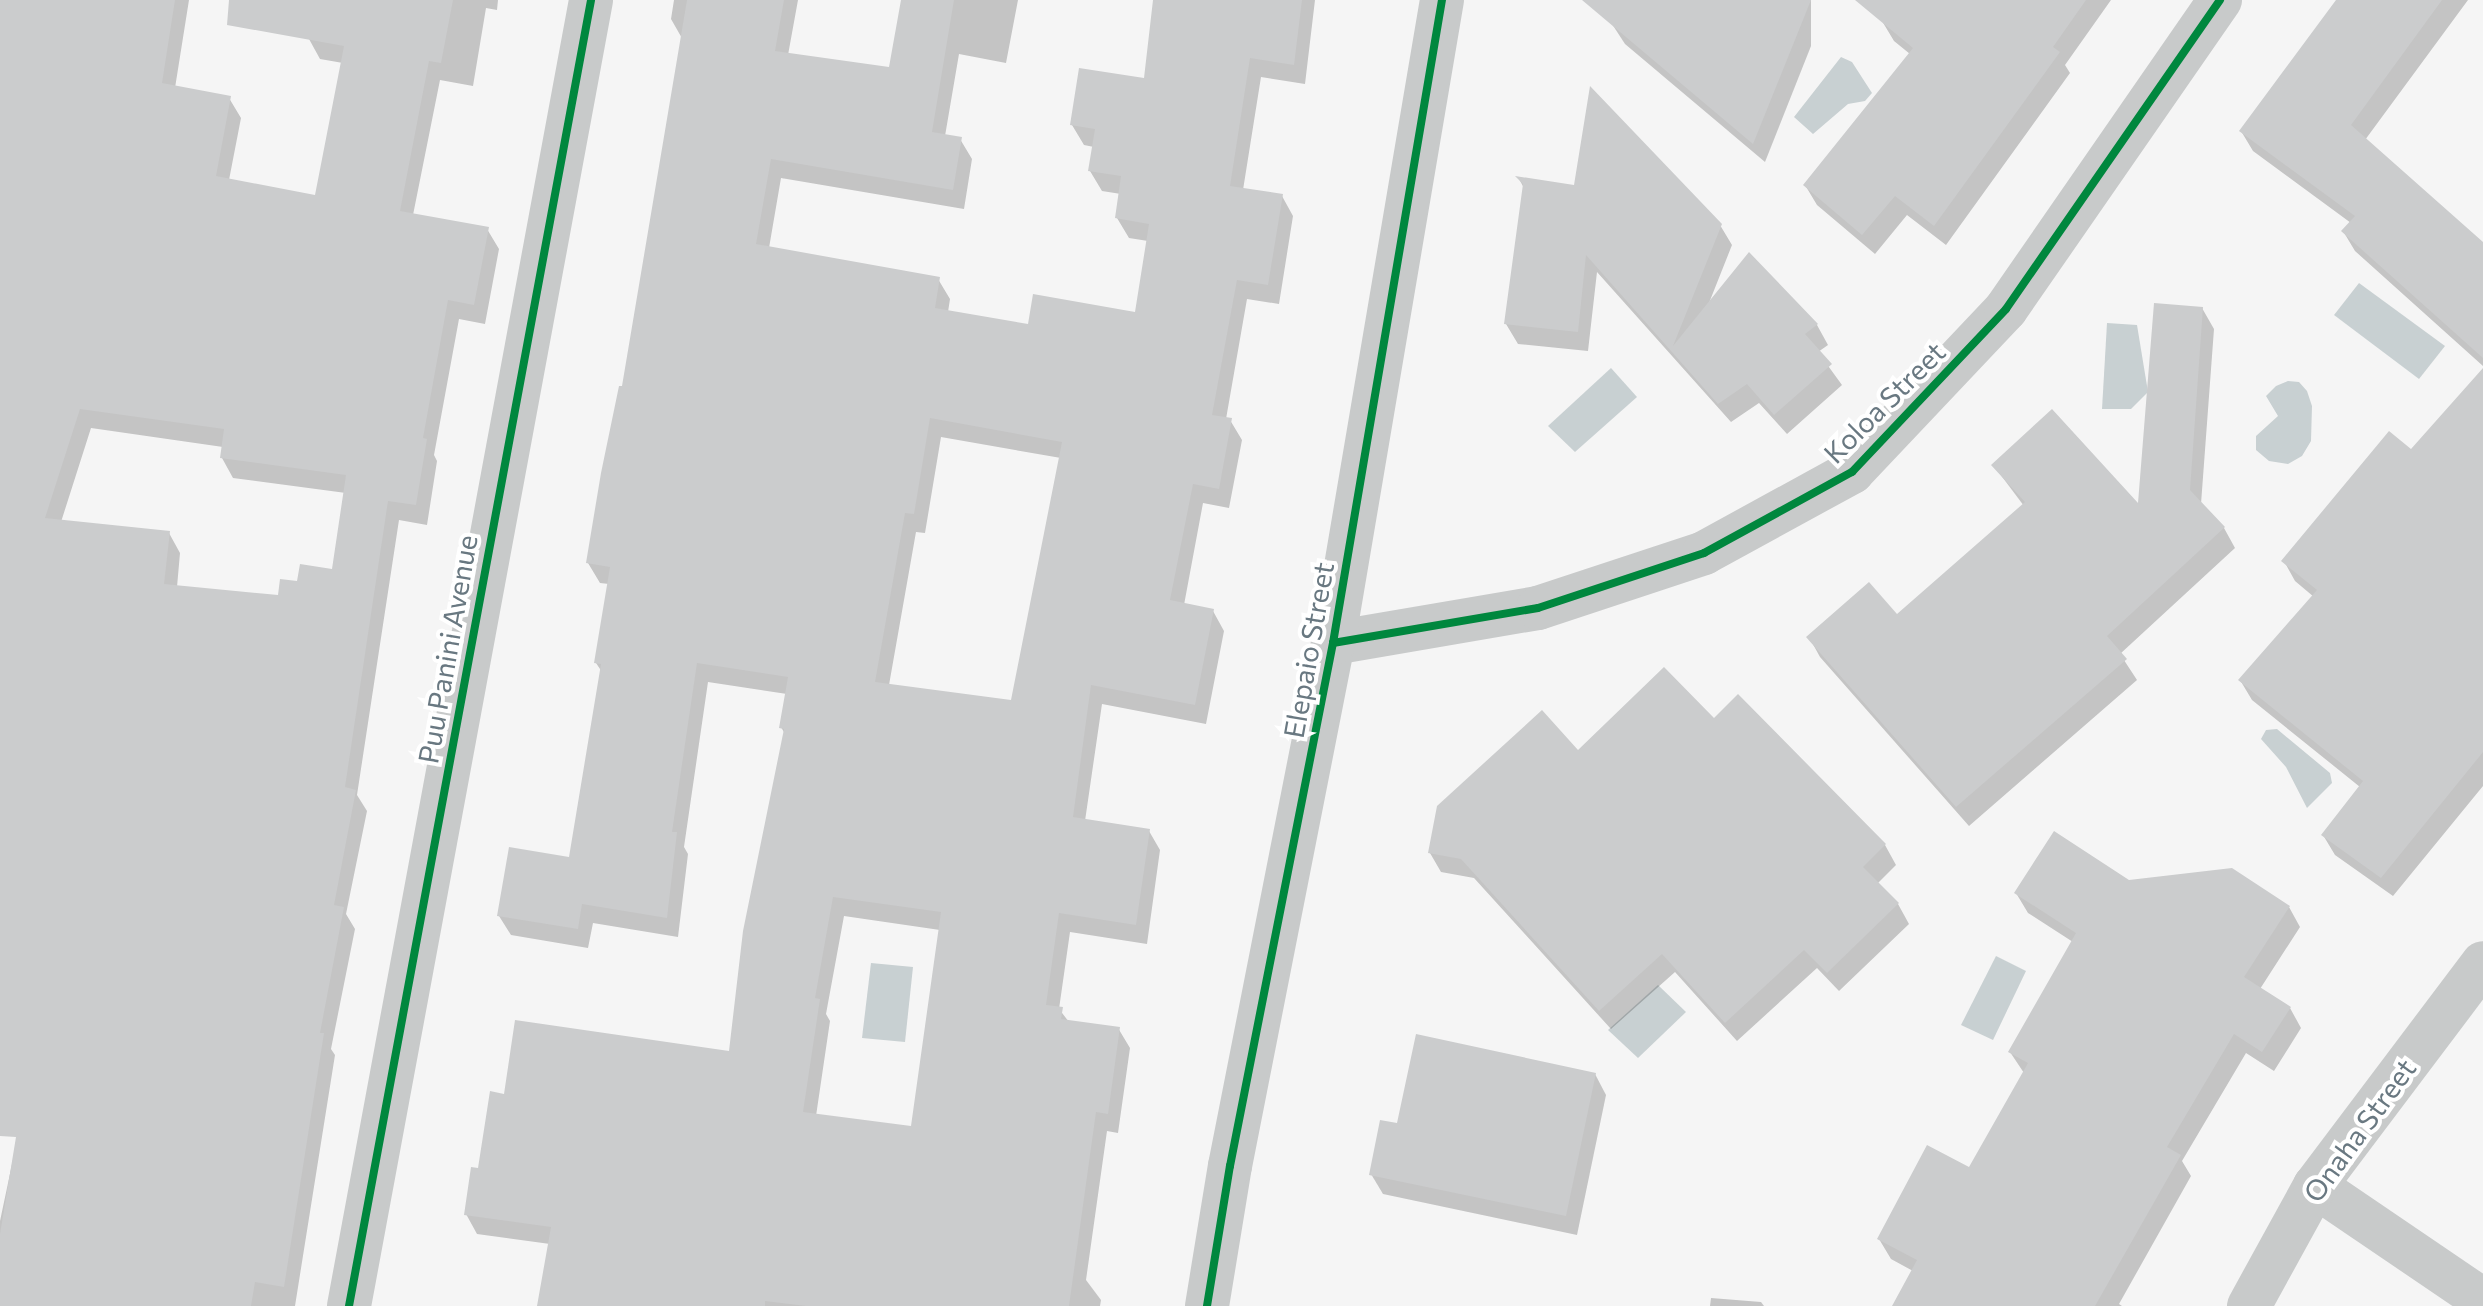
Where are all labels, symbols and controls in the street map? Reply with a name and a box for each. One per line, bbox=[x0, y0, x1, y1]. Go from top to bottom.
street label: Koloa Street bbox=[1816, 334, 1952, 470]
street label: Puu Panini Avenue bbox=[410, 532, 484, 766]
street label: Elepaio Street bbox=[1276, 559, 1340, 741]
street label: Onaha Street bbox=[2296, 1052, 2422, 1208]

